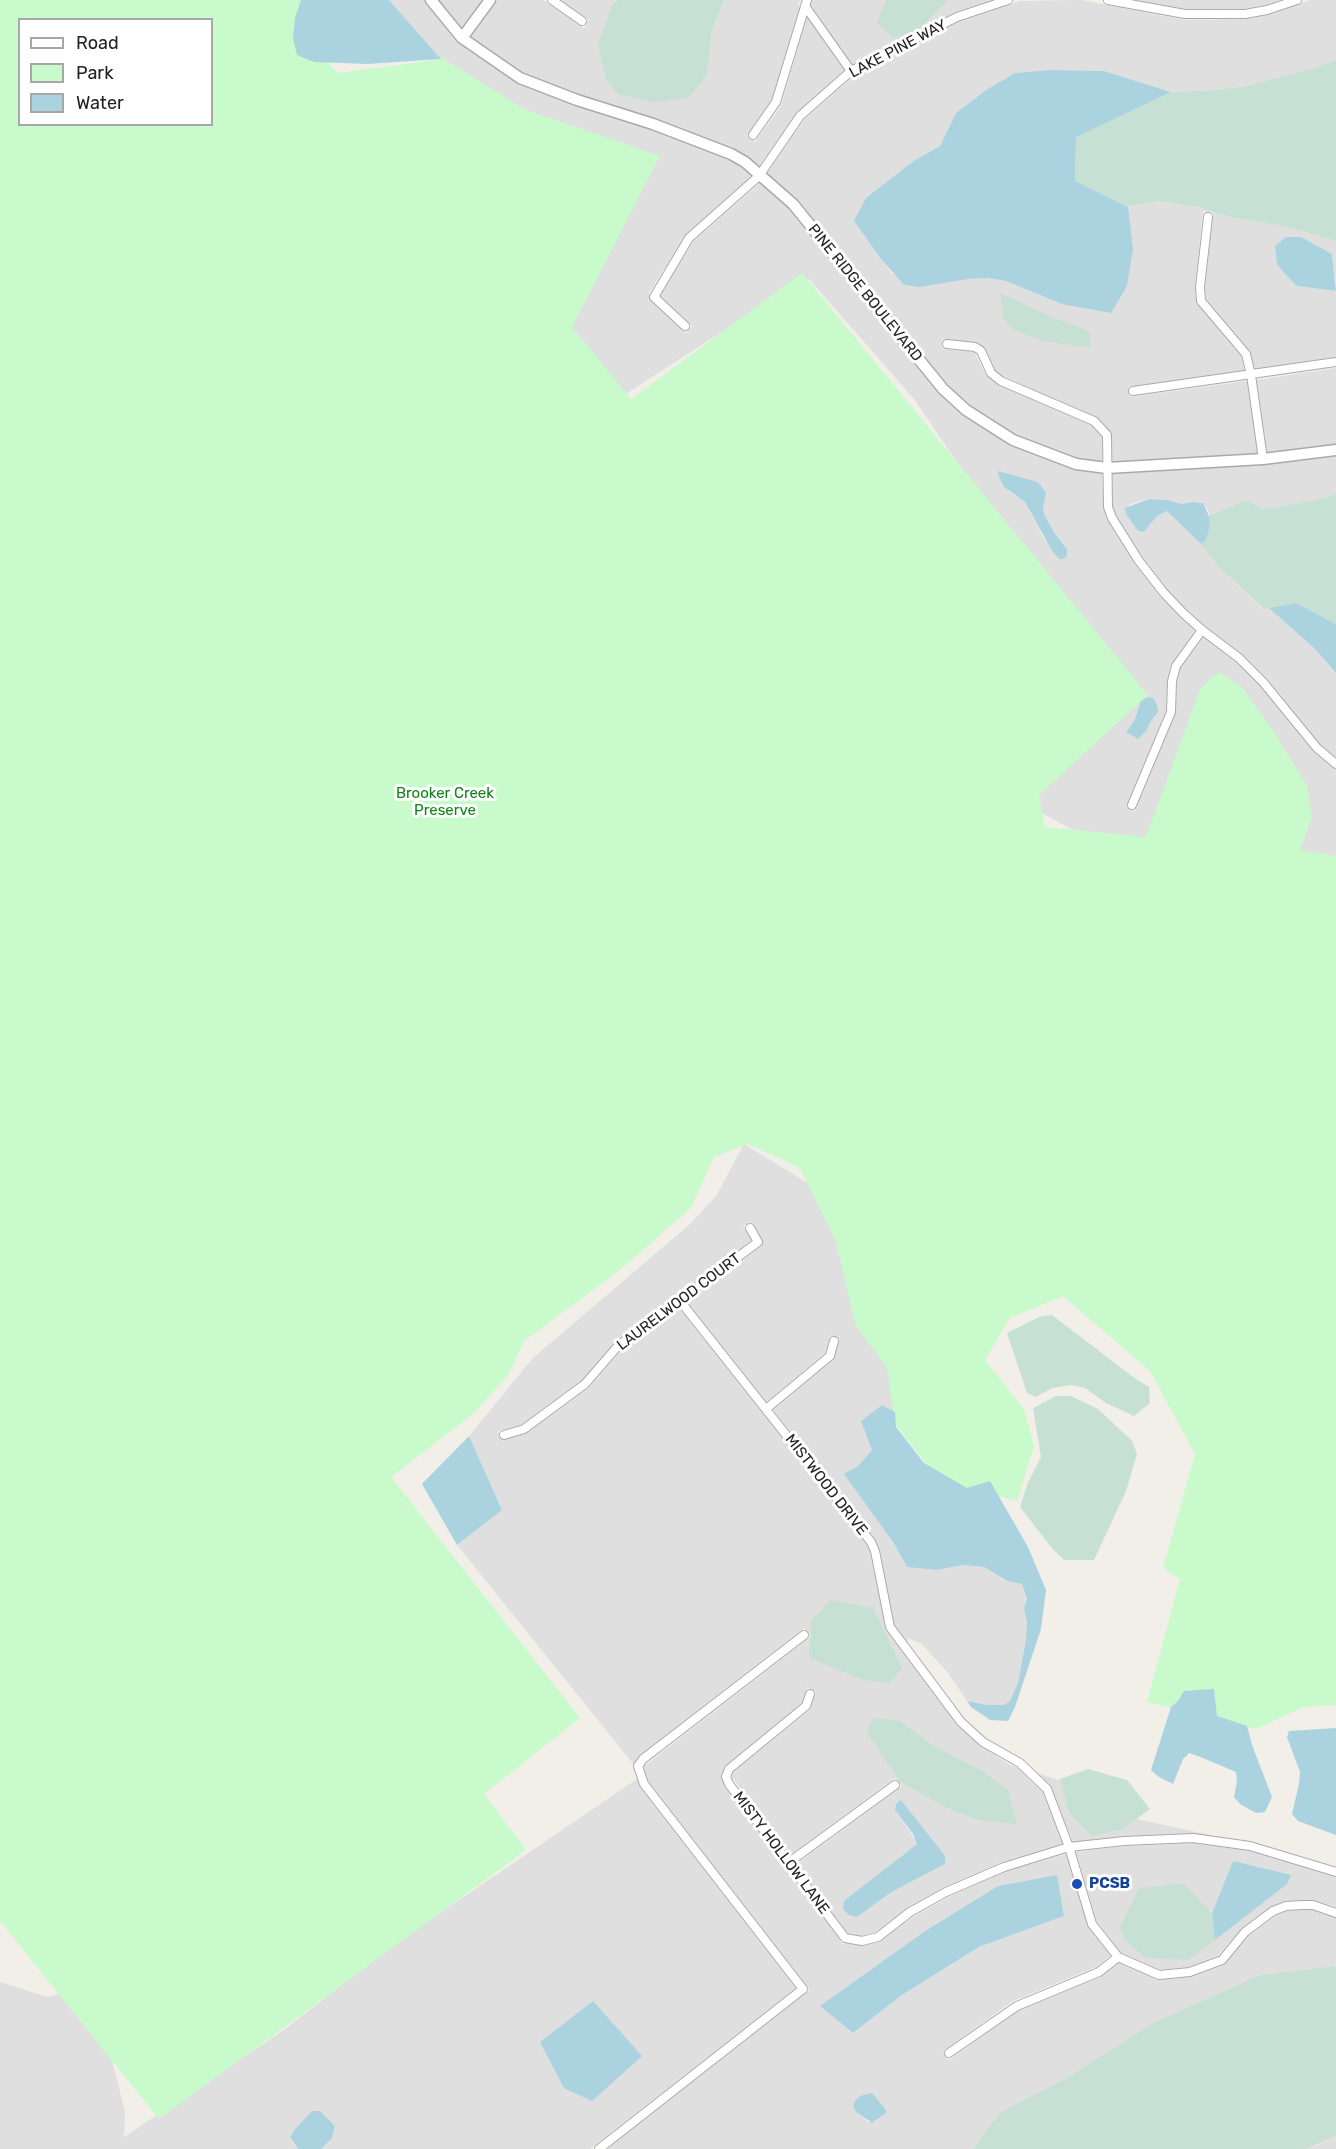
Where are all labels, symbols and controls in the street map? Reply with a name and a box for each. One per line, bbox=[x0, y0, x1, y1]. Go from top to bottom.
street label: LAKE PINE WAY bbox=[846, 16, 950, 82]
legend bbox=[18, 18, 213, 126]
text: Road bbox=[76, 32, 119, 54]
text: Park bbox=[76, 62, 113, 84]
text: Water bbox=[76, 92, 124, 114]
street label: PINE RIDGE BOULEVARD bbox=[804, 221, 926, 365]
park label: Brooker Creek Preserve bbox=[396, 785, 494, 820]
street label: LAURELWOOD COURT bbox=[613, 1249, 745, 1355]
street label: MISTWOOD DRIVE bbox=[781, 1431, 871, 1539]
street label: MISTY HOLLOW LANE bbox=[729, 1788, 833, 1918]
place label: PCSB bbox=[1089, 1875, 1130, 1893]
marker: PCSB bbox=[1070, 1877, 1084, 1891]

